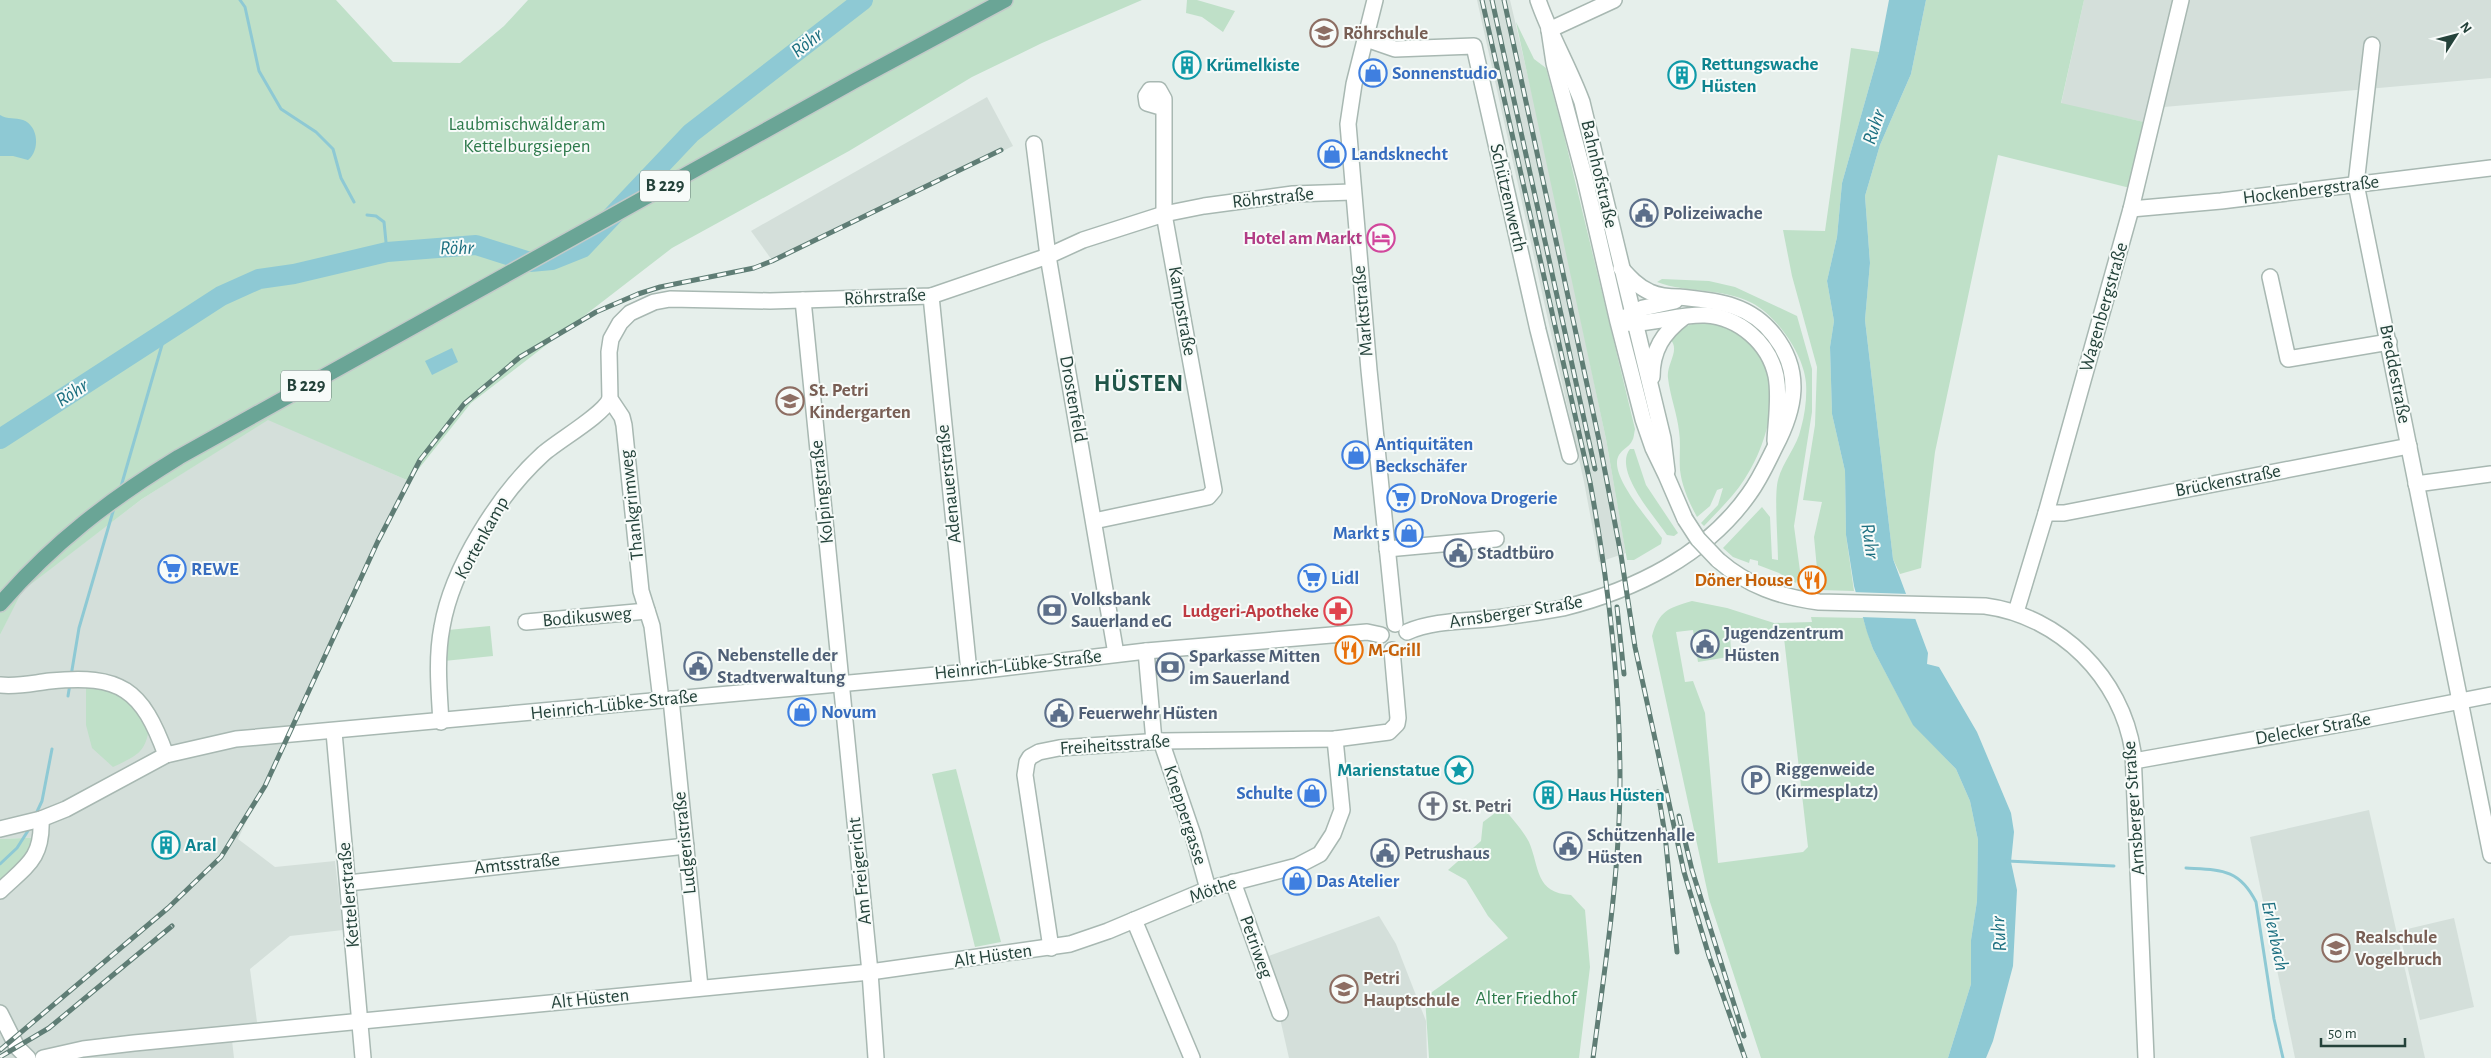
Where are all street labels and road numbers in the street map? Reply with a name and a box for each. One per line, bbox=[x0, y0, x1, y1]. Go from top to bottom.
street label: Bahnhofstraße bbox=[1577, 118, 1621, 230]
street label: Schützenwerth bbox=[1486, 142, 1530, 254]
road number: B 229 bbox=[640, 170, 690, 202]
street label: Hockenbergstraße bbox=[2242, 172, 2380, 208]
street label: Röhrstraße bbox=[1231, 184, 1315, 212]
street label: Wagenbergstraße bbox=[2076, 240, 2132, 374]
street label: Kampstraße bbox=[1165, 265, 1199, 357]
street label: Marktstraße bbox=[1350, 265, 1376, 357]
street label: Röhrstraße bbox=[843, 285, 927, 309]
street label: Breddestraße bbox=[2376, 323, 2414, 425]
street label: Drostenfeld bbox=[1056, 354, 1090, 444]
road number: B 229 bbox=[281, 371, 331, 402]
street label: Adenauerstraße bbox=[933, 424, 965, 544]
street label: Kolpingstraße bbox=[807, 439, 837, 545]
street label: Thankgrimweg bbox=[617, 448, 647, 561]
street label: Brückenstraße bbox=[2174, 461, 2282, 501]
street label: Kortenkamp bbox=[452, 493, 512, 583]
street label: Arnsberger Straße bbox=[1448, 592, 1584, 632]
street label: Bodikusweg bbox=[542, 604, 633, 630]
street label: Heinrich-Lübke-Straße bbox=[933, 647, 1103, 683]
street label: Heinrich-Lübke-Straße bbox=[529, 687, 699, 723]
street label: Delecker Straße bbox=[2254, 709, 2372, 749]
street label: Freiheitsstraße bbox=[1059, 732, 1171, 758]
street label: Arnsberger Straße bbox=[2120, 740, 2148, 876]
street label: Kneppergasse bbox=[1160, 763, 1210, 867]
street label: Ludgeristraße bbox=[670, 791, 700, 895]
street label: Am Freigericht bbox=[845, 816, 875, 926]
street label: Kettelerstraße bbox=[335, 841, 363, 949]
street label: Amtsstraße bbox=[473, 850, 561, 878]
street label: Möthe bbox=[1187, 873, 1239, 907]
street label: Petriweg bbox=[1236, 913, 1276, 981]
street label: Alt Hüsten bbox=[953, 941, 1033, 971]
street label: Alt Hüsten bbox=[550, 985, 630, 1013]

